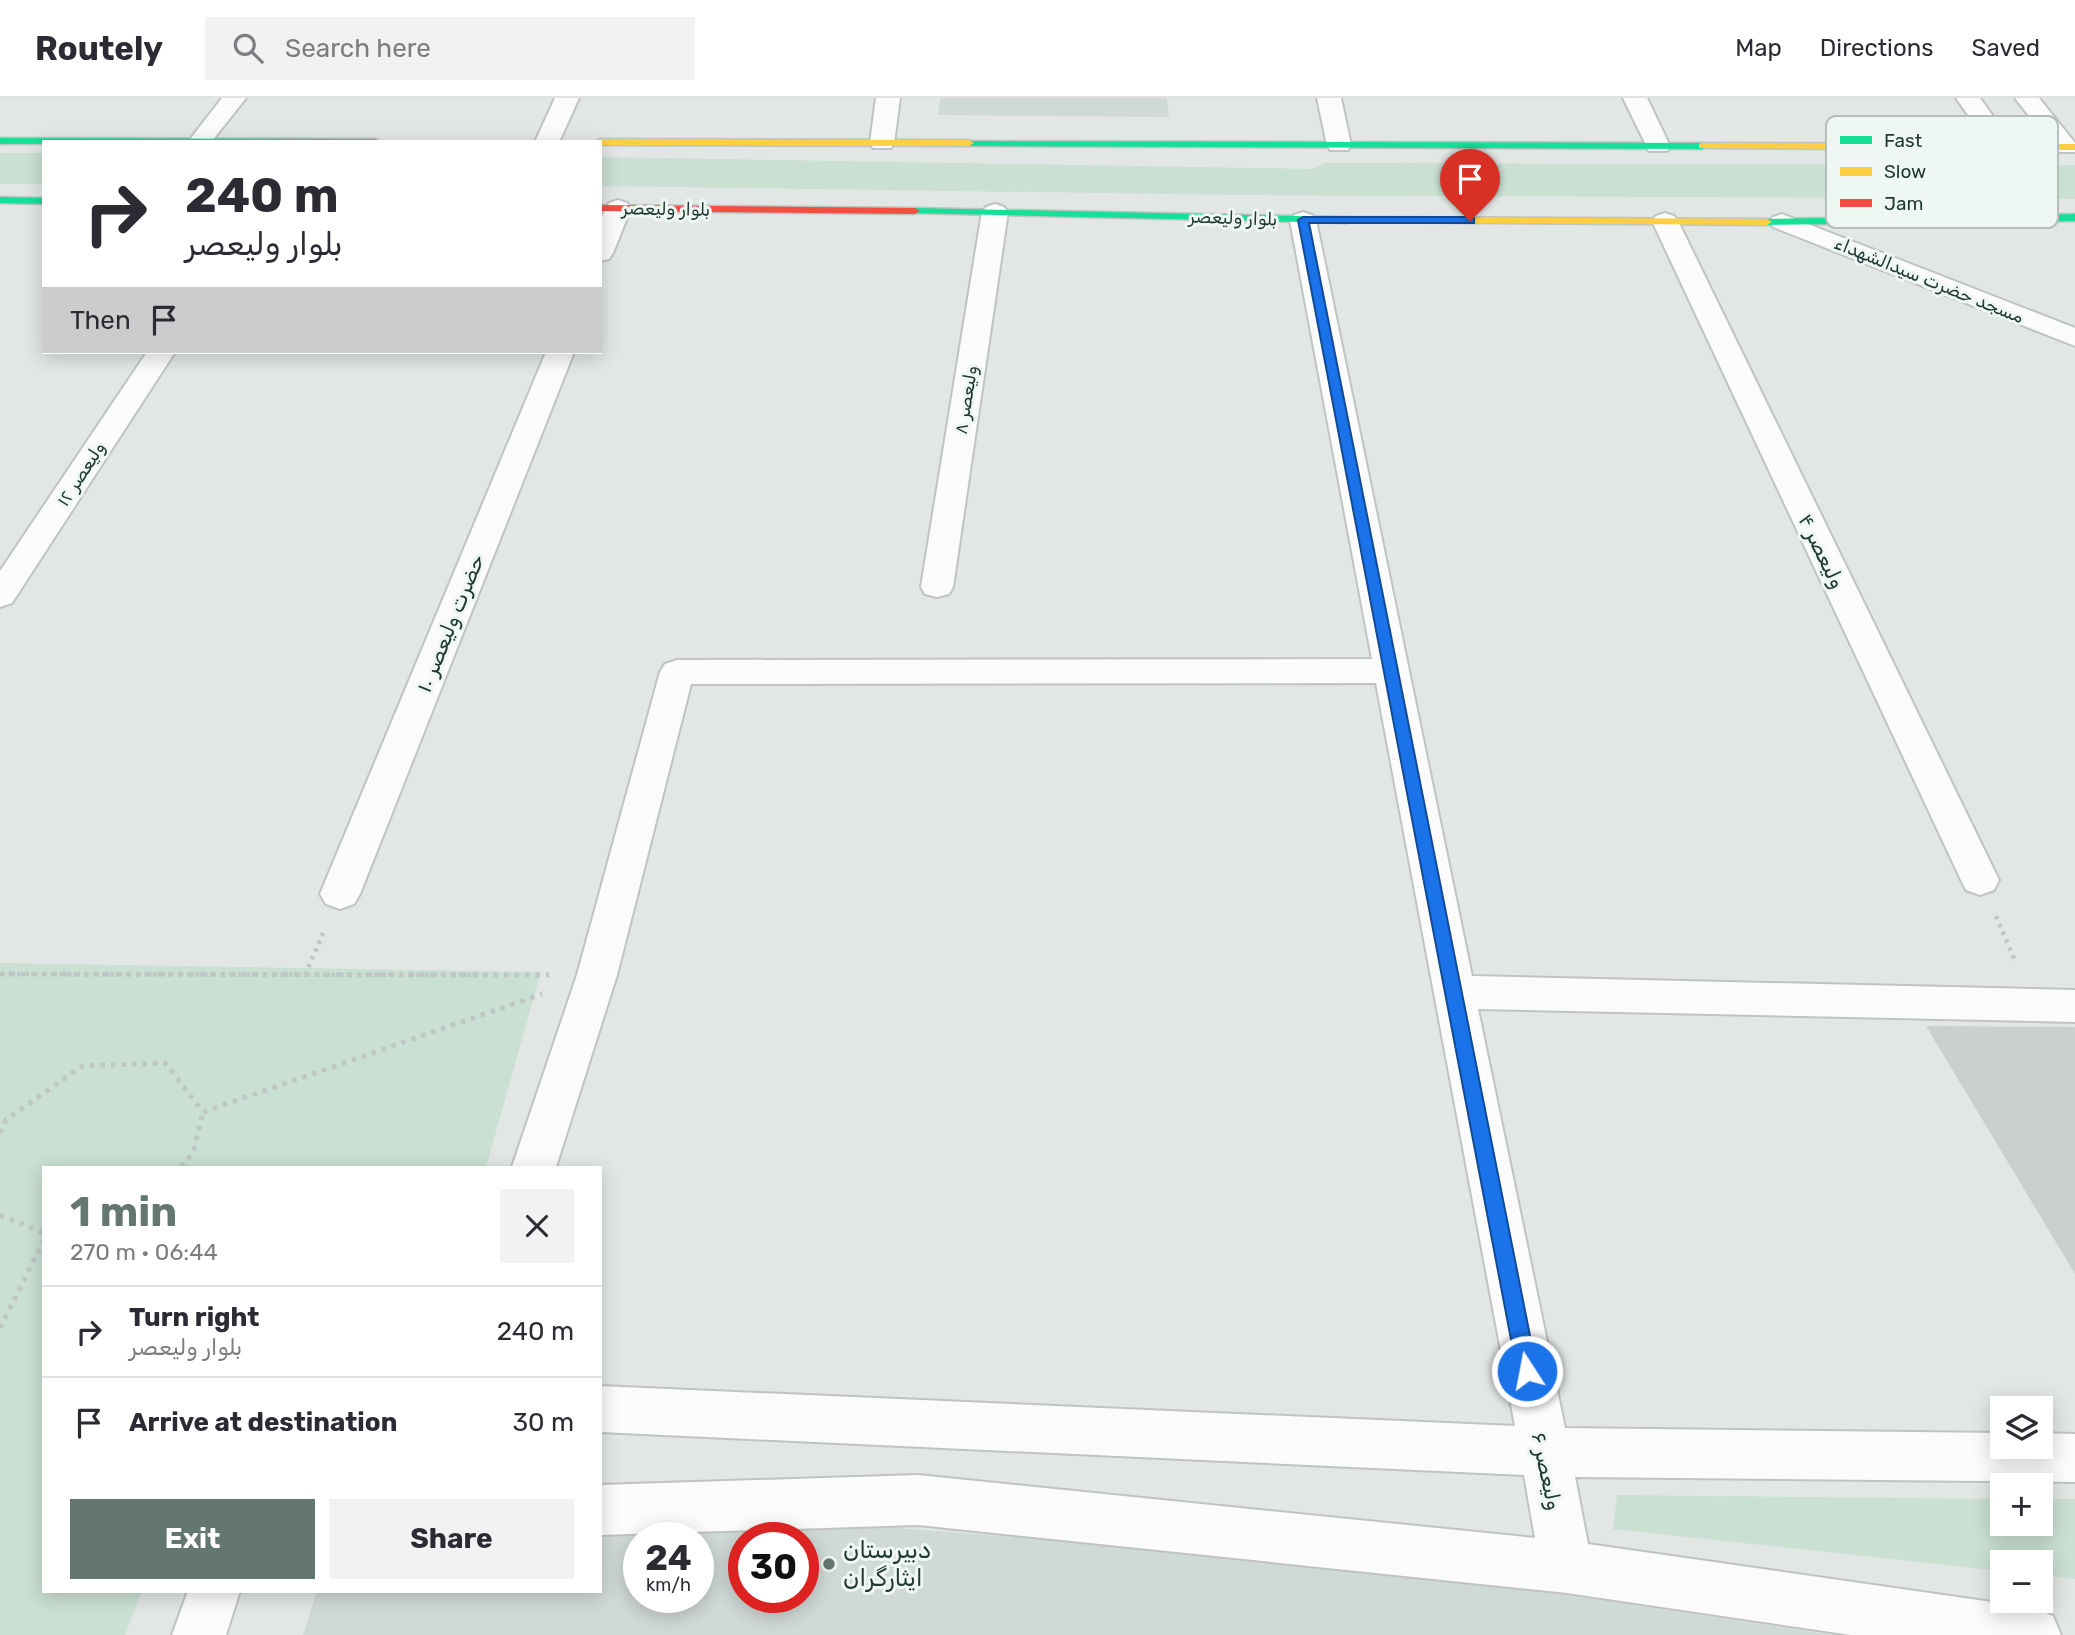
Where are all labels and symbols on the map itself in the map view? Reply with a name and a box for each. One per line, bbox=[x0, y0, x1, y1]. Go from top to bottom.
legend bbox=[1826, 116, 2058, 228]
text: Fast bbox=[1884, 129, 1923, 152]
pin bbox=[1440, 149, 1500, 221]
text: Slow bbox=[1884, 160, 1926, 183]
text: Jam bbox=[1884, 192, 1923, 215]
street label: بلوار ولیعصر bbox=[621, 197, 710, 221]
street label: بلوار ولیعصر bbox=[1187, 205, 1278, 231]
street label: مسجد حضرت سیدالشهداء bbox=[1831, 232, 2027, 328]
street label: ولیعصر ۸ bbox=[950, 364, 982, 436]
street label: ولیعصر ۱۲ bbox=[52, 438, 110, 510]
street label: ولیعصر ۴ bbox=[1792, 510, 1851, 593]
street label: حضرت ولیعصر ۱۰ bbox=[411, 550, 490, 696]
position arrow bbox=[1490, 1334, 1564, 1408]
street label: ولیعصر ۶ bbox=[1526, 1430, 1567, 1512]
speed limit sign: 30 bbox=[728, 1522, 819, 1613]
place label: دبیرستان ایثارگران bbox=[843, 1536, 931, 1592]
marker: دبیرستان ایثارگران bbox=[821, 1556, 837, 1572]

